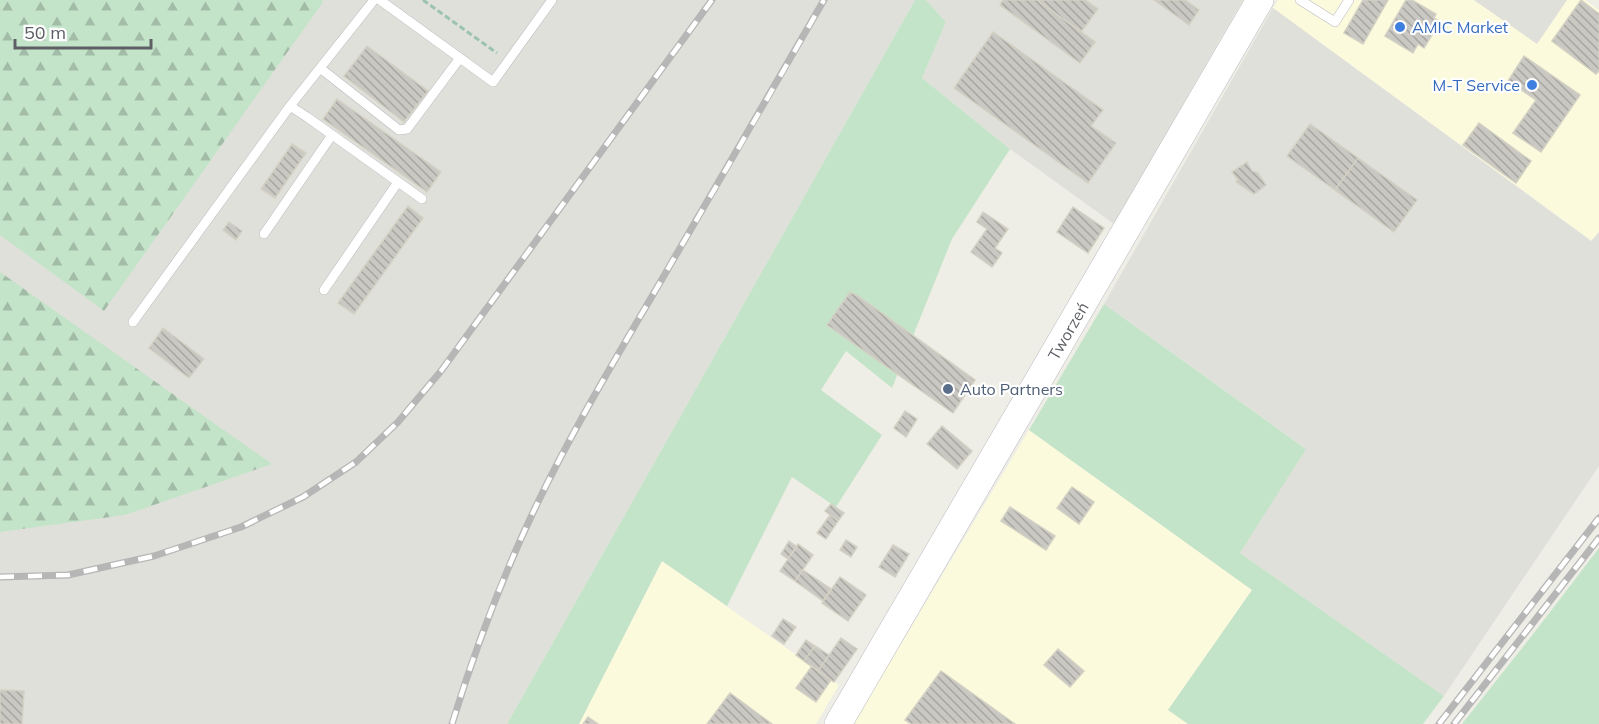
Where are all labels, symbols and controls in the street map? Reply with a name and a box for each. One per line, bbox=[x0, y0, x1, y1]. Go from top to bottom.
scale bar bbox=[15, 12, 152, 50]
place label: AMIC Market bbox=[1412, 17, 1509, 37]
marker: AMIC Market bbox=[1393, 20, 1407, 34]
text: 50 m bbox=[24, 21, 66, 44]
place label: M-T Service bbox=[1433, 75, 1520, 95]
marker: M-T Service bbox=[1525, 78, 1539, 92]
street label: Tworzeń bbox=[1043, 298, 1093, 364]
place label: Auto Partners bbox=[960, 379, 1063, 399]
marker: Auto Partners bbox=[941, 382, 955, 396]

